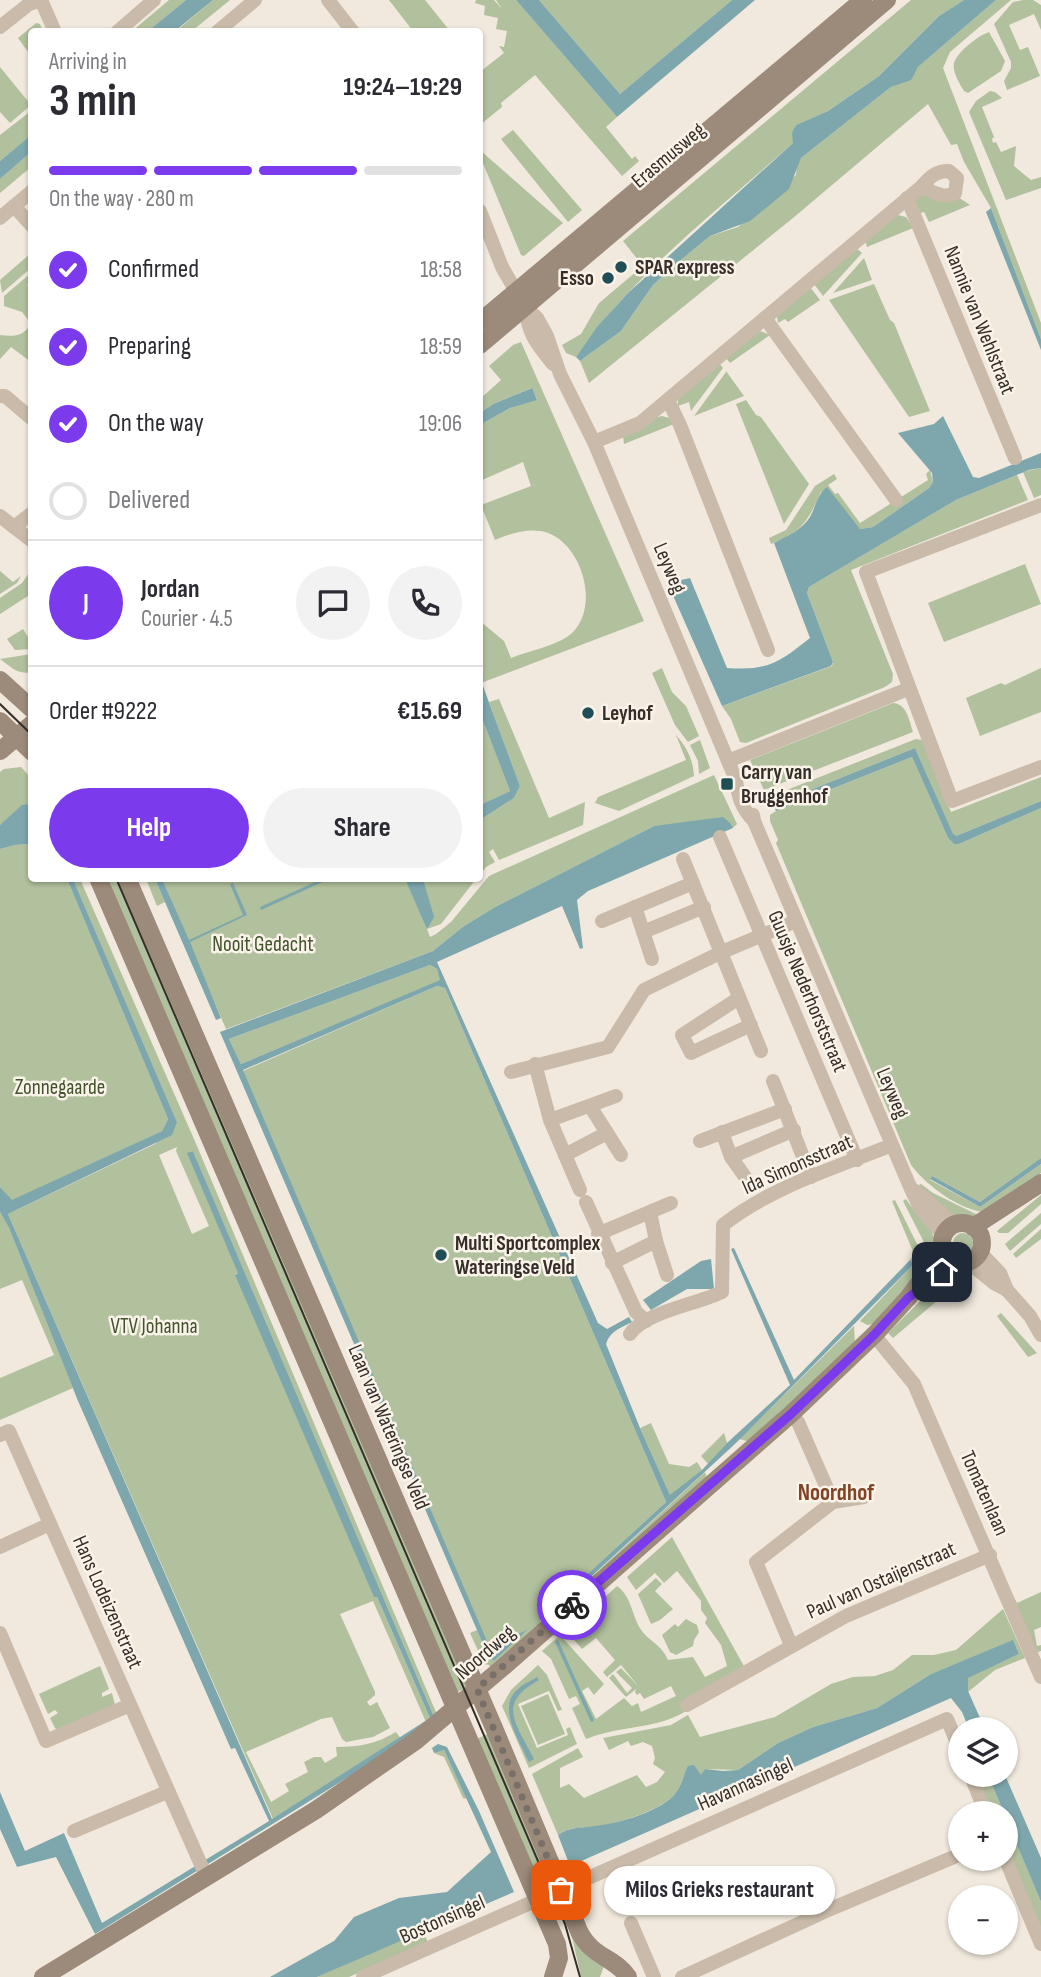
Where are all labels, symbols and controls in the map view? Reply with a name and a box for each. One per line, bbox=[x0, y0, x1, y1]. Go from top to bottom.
text: Arriving in bbox=[49, 48, 127, 76]
text: 19:24–19:29 bbox=[343, 72, 462, 103]
text: 3 min bbox=[49, 74, 137, 129]
street label: Erasmusweg bbox=[626, 117, 710, 193]
text: On the way · 280 m bbox=[49, 185, 194, 213]
street label: Nannie van Wehlstraat bbox=[938, 242, 1021, 398]
icon: check bbox=[49, 251, 87, 289]
text: Confirmed bbox=[108, 254, 199, 285]
place label: SPAR express bbox=[635, 255, 735, 280]
text: 18:58 bbox=[420, 256, 462, 284]
marker: SPAR express bbox=[613, 259, 629, 275]
place label: Esso bbox=[560, 266, 594, 291]
marker: Esso bbox=[600, 270, 616, 286]
icon: check bbox=[49, 328, 87, 366]
text: Preparing bbox=[108, 331, 191, 362]
text: 18:59 bbox=[420, 333, 462, 361]
icon: check bbox=[49, 405, 87, 443]
text: On the way bbox=[108, 408, 204, 439]
text: 19:06 bbox=[419, 410, 462, 438]
text: Delivered bbox=[108, 485, 190, 516]
street label: Leyweg bbox=[648, 539, 691, 597]
button: chat bbox=[296, 566, 370, 640]
button: phone bbox=[388, 566, 462, 640]
text: Jordan bbox=[141, 574, 199, 605]
text: J bbox=[83, 588, 89, 619]
text: Courier · 4.5 bbox=[141, 605, 233, 633]
text: Order #9222 bbox=[49, 696, 157, 727]
text: €15.69 bbox=[397, 696, 462, 727]
place label: Leyhof bbox=[602, 701, 653, 726]
marker: Leyhof bbox=[580, 705, 596, 721]
place label: Carry van Bruggenhof bbox=[741, 760, 828, 809]
marker: Carry van Bruggenhof bbox=[719, 776, 735, 792]
button: Help bbox=[49, 788, 249, 868]
button: Share bbox=[263, 788, 462, 868]
street label: Guusje Nederhorststraat bbox=[762, 907, 853, 1076]
park label: Nooit Gedacht bbox=[212, 932, 314, 957]
street label: Leyweg bbox=[871, 1064, 914, 1122]
park label: Zonnegaarde bbox=[15, 1075, 105, 1100]
street label: Ida Simonsstraat bbox=[738, 1129, 856, 1200]
place label: Multi Sportcomplex Wateringse Veld bbox=[455, 1231, 601, 1280]
pin bbox=[912, 1242, 972, 1302]
marker: Multi Sportcomplex Wateringse Veld bbox=[433, 1247, 449, 1263]
icon: home bbox=[923, 1253, 961, 1291]
park label: VTV Johanna bbox=[110, 1314, 198, 1339]
street label: Laan van Wateringse Veld bbox=[342, 1341, 435, 1513]
street label: Tomatenlaan bbox=[955, 1447, 1014, 1539]
district label: Noordhof bbox=[798, 1479, 875, 1507]
street label: Hans Lodeizenstraat bbox=[67, 1532, 148, 1673]
street label: Paul van Ostaijenstraat bbox=[803, 1536, 960, 1625]
courier bbox=[537, 1570, 607, 1640]
icon: bike bbox=[553, 1586, 591, 1624]
street label: Noordweg bbox=[450, 1620, 520, 1685]
map controls bbox=[948, 1717, 1018, 1955]
button: layers bbox=[948, 1717, 1018, 1787]
street label: Havannasingel bbox=[694, 1752, 797, 1817]
button: + bbox=[948, 1801, 1018, 1871]
pin bbox=[531, 1860, 591, 1920]
callout: Milos Grieks restaurant bbox=[603, 1866, 834, 1914]
icon: bag bbox=[542, 1871, 580, 1909]
text: Milos Grieks restaurant bbox=[625, 1876, 814, 1904]
button: − bbox=[948, 1885, 1018, 1955]
street label: Bostonsingel bbox=[396, 1890, 489, 1949]

